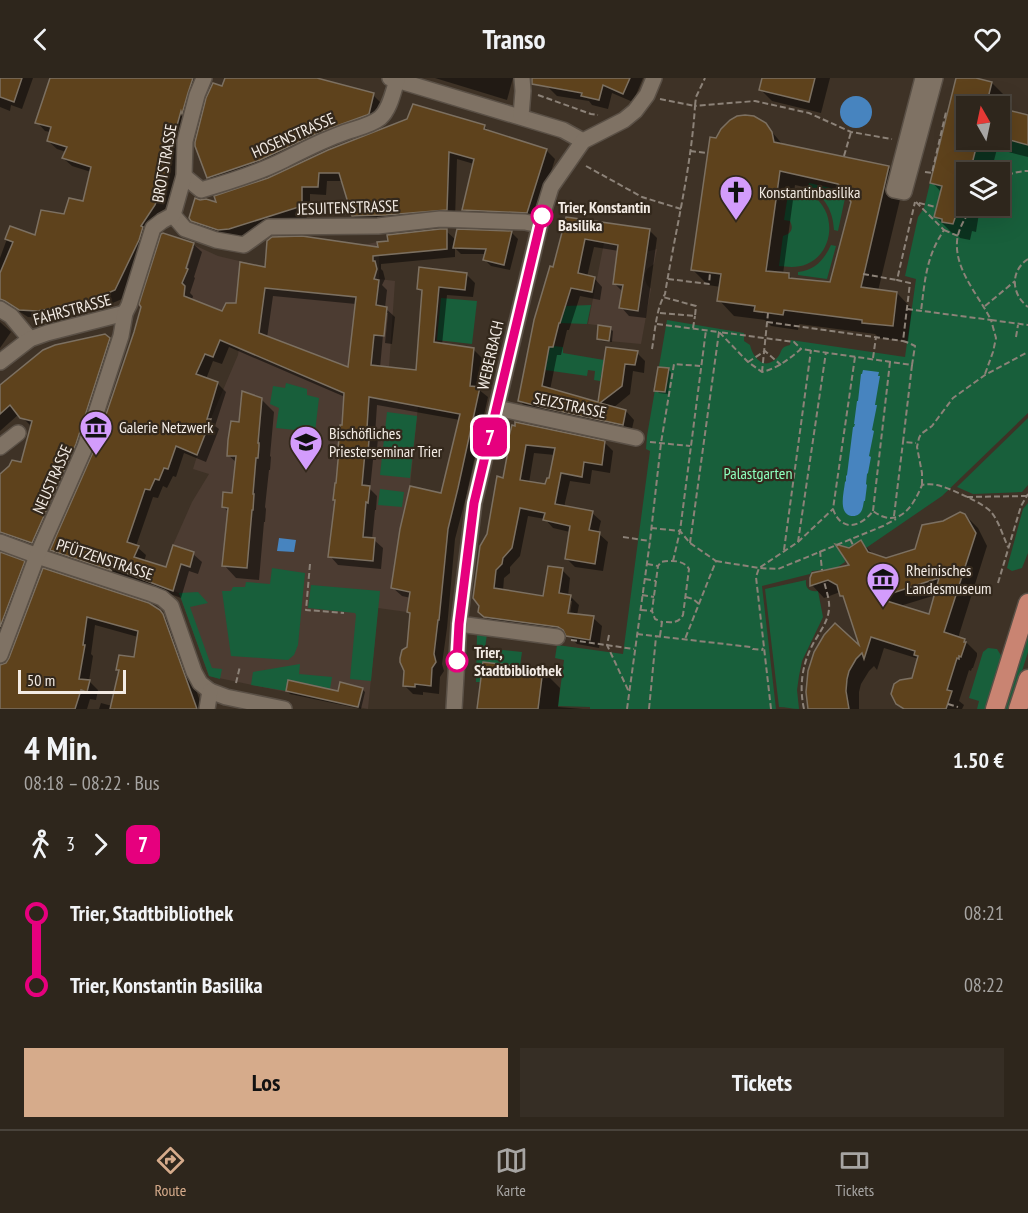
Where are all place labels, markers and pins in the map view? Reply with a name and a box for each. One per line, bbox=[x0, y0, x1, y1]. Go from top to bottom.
church icon: Konstantinbasilika bbox=[718, 174, 754, 221]
place label: Konstantinbasilika bbox=[759, 182, 860, 202]
place label: Trier, Konstantin Basilika bbox=[558, 197, 650, 235]
marker: Trier, Konstantin Basilika bbox=[531, 205, 553, 227]
museum icon: Galerie Netzwerk bbox=[78, 409, 114, 456]
place label: Galerie Netzwerk bbox=[119, 417, 214, 437]
place label: Bischöfliches Priesterseminar Trier bbox=[329, 423, 443, 461]
school or university icon: Bischöfliches Priesterseminar Trier bbox=[288, 424, 324, 471]
place label: Rheinisches Landesmuseum bbox=[906, 560, 992, 598]
museum icon: Rheinisches Landesmuseum bbox=[865, 561, 901, 608]
place label: Trier, Stadtbibliothek bbox=[474, 642, 562, 680]
marker: Trier, Stadtbibliothek bbox=[446, 650, 468, 672]

